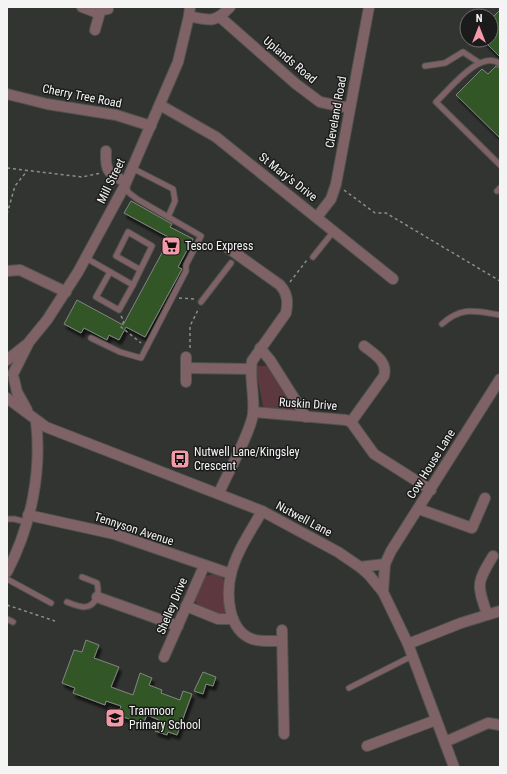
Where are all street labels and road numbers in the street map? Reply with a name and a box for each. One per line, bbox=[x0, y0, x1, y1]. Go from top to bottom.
street label: Uplands Road bbox=[261, 34, 320, 86]
street label: Cleveland Road bbox=[323, 75, 349, 149]
street label: Cherry Tree Road bbox=[41, 81, 123, 111]
street label: St Mary's Drive bbox=[256, 150, 320, 204]
street label: Mill Street bbox=[94, 156, 128, 206]
street label: Ruskin Drive bbox=[278, 395, 338, 413]
street label: Cow House Lane bbox=[404, 426, 458, 501]
street label: Nutwell Lane bbox=[274, 498, 335, 540]
street label: Tennyson Avenue bbox=[93, 510, 176, 549]
street label: Shelley Drive bbox=[154, 575, 190, 637]

